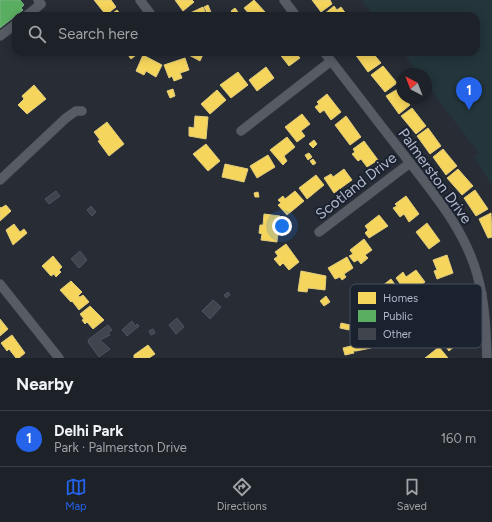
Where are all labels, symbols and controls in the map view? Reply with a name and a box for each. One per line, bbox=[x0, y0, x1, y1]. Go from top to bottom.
search box bbox=[12, 12, 480, 56]
icon: search bbox=[26, 23, 48, 45]
text: Search here bbox=[58, 25, 138, 43]
north arrow bbox=[396, 68, 432, 104]
pin: 1 bbox=[456, 77, 482, 110]
street label: Palmerston Drive bbox=[394, 125, 476, 227]
street label: Scotland Drive bbox=[312, 149, 400, 223]
your location bbox=[272, 216, 292, 236]
legend bbox=[350, 284, 482, 348]
text: Homes bbox=[383, 292, 418, 305]
text: Public bbox=[383, 310, 413, 323]
text: Other bbox=[383, 328, 412, 341]
text: Nearby bbox=[16, 374, 74, 394]
text: Delhi Park bbox=[54, 422, 123, 440]
text: 1 bbox=[26, 431, 32, 446]
text: 160 m bbox=[441, 431, 476, 446]
text: Park · Palmerston Drive bbox=[54, 440, 187, 455]
tab: Map bbox=[65, 476, 87, 513]
tab: Directions bbox=[217, 476, 267, 513]
tab: Saved bbox=[397, 476, 427, 513]

